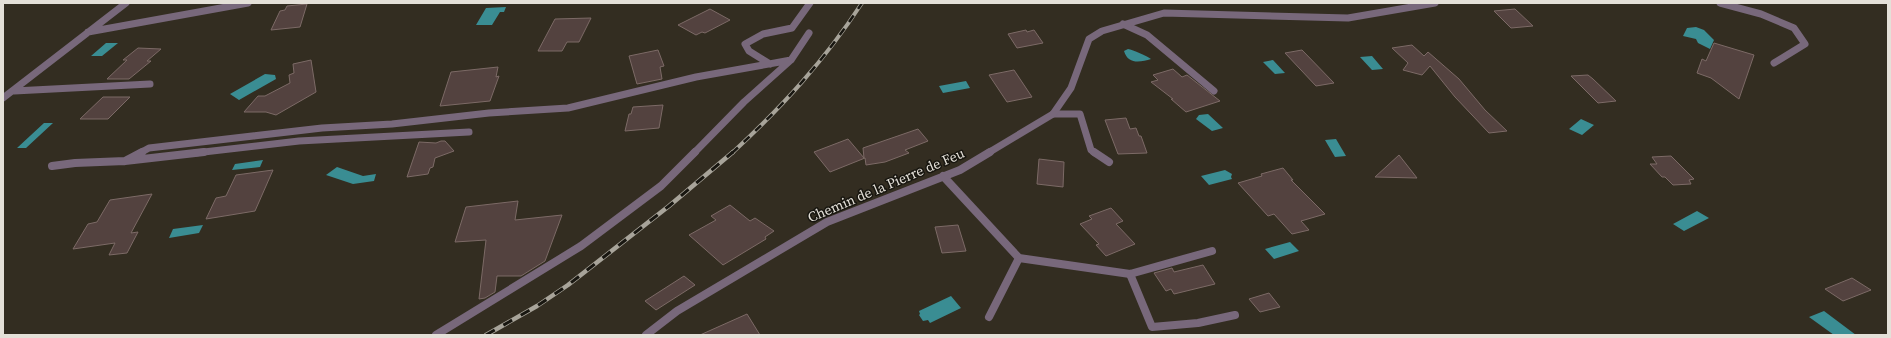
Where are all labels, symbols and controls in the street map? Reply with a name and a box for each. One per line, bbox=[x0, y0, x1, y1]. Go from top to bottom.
street label: Chemin de la Pierre de Feu bbox=[804, 143, 968, 227]

